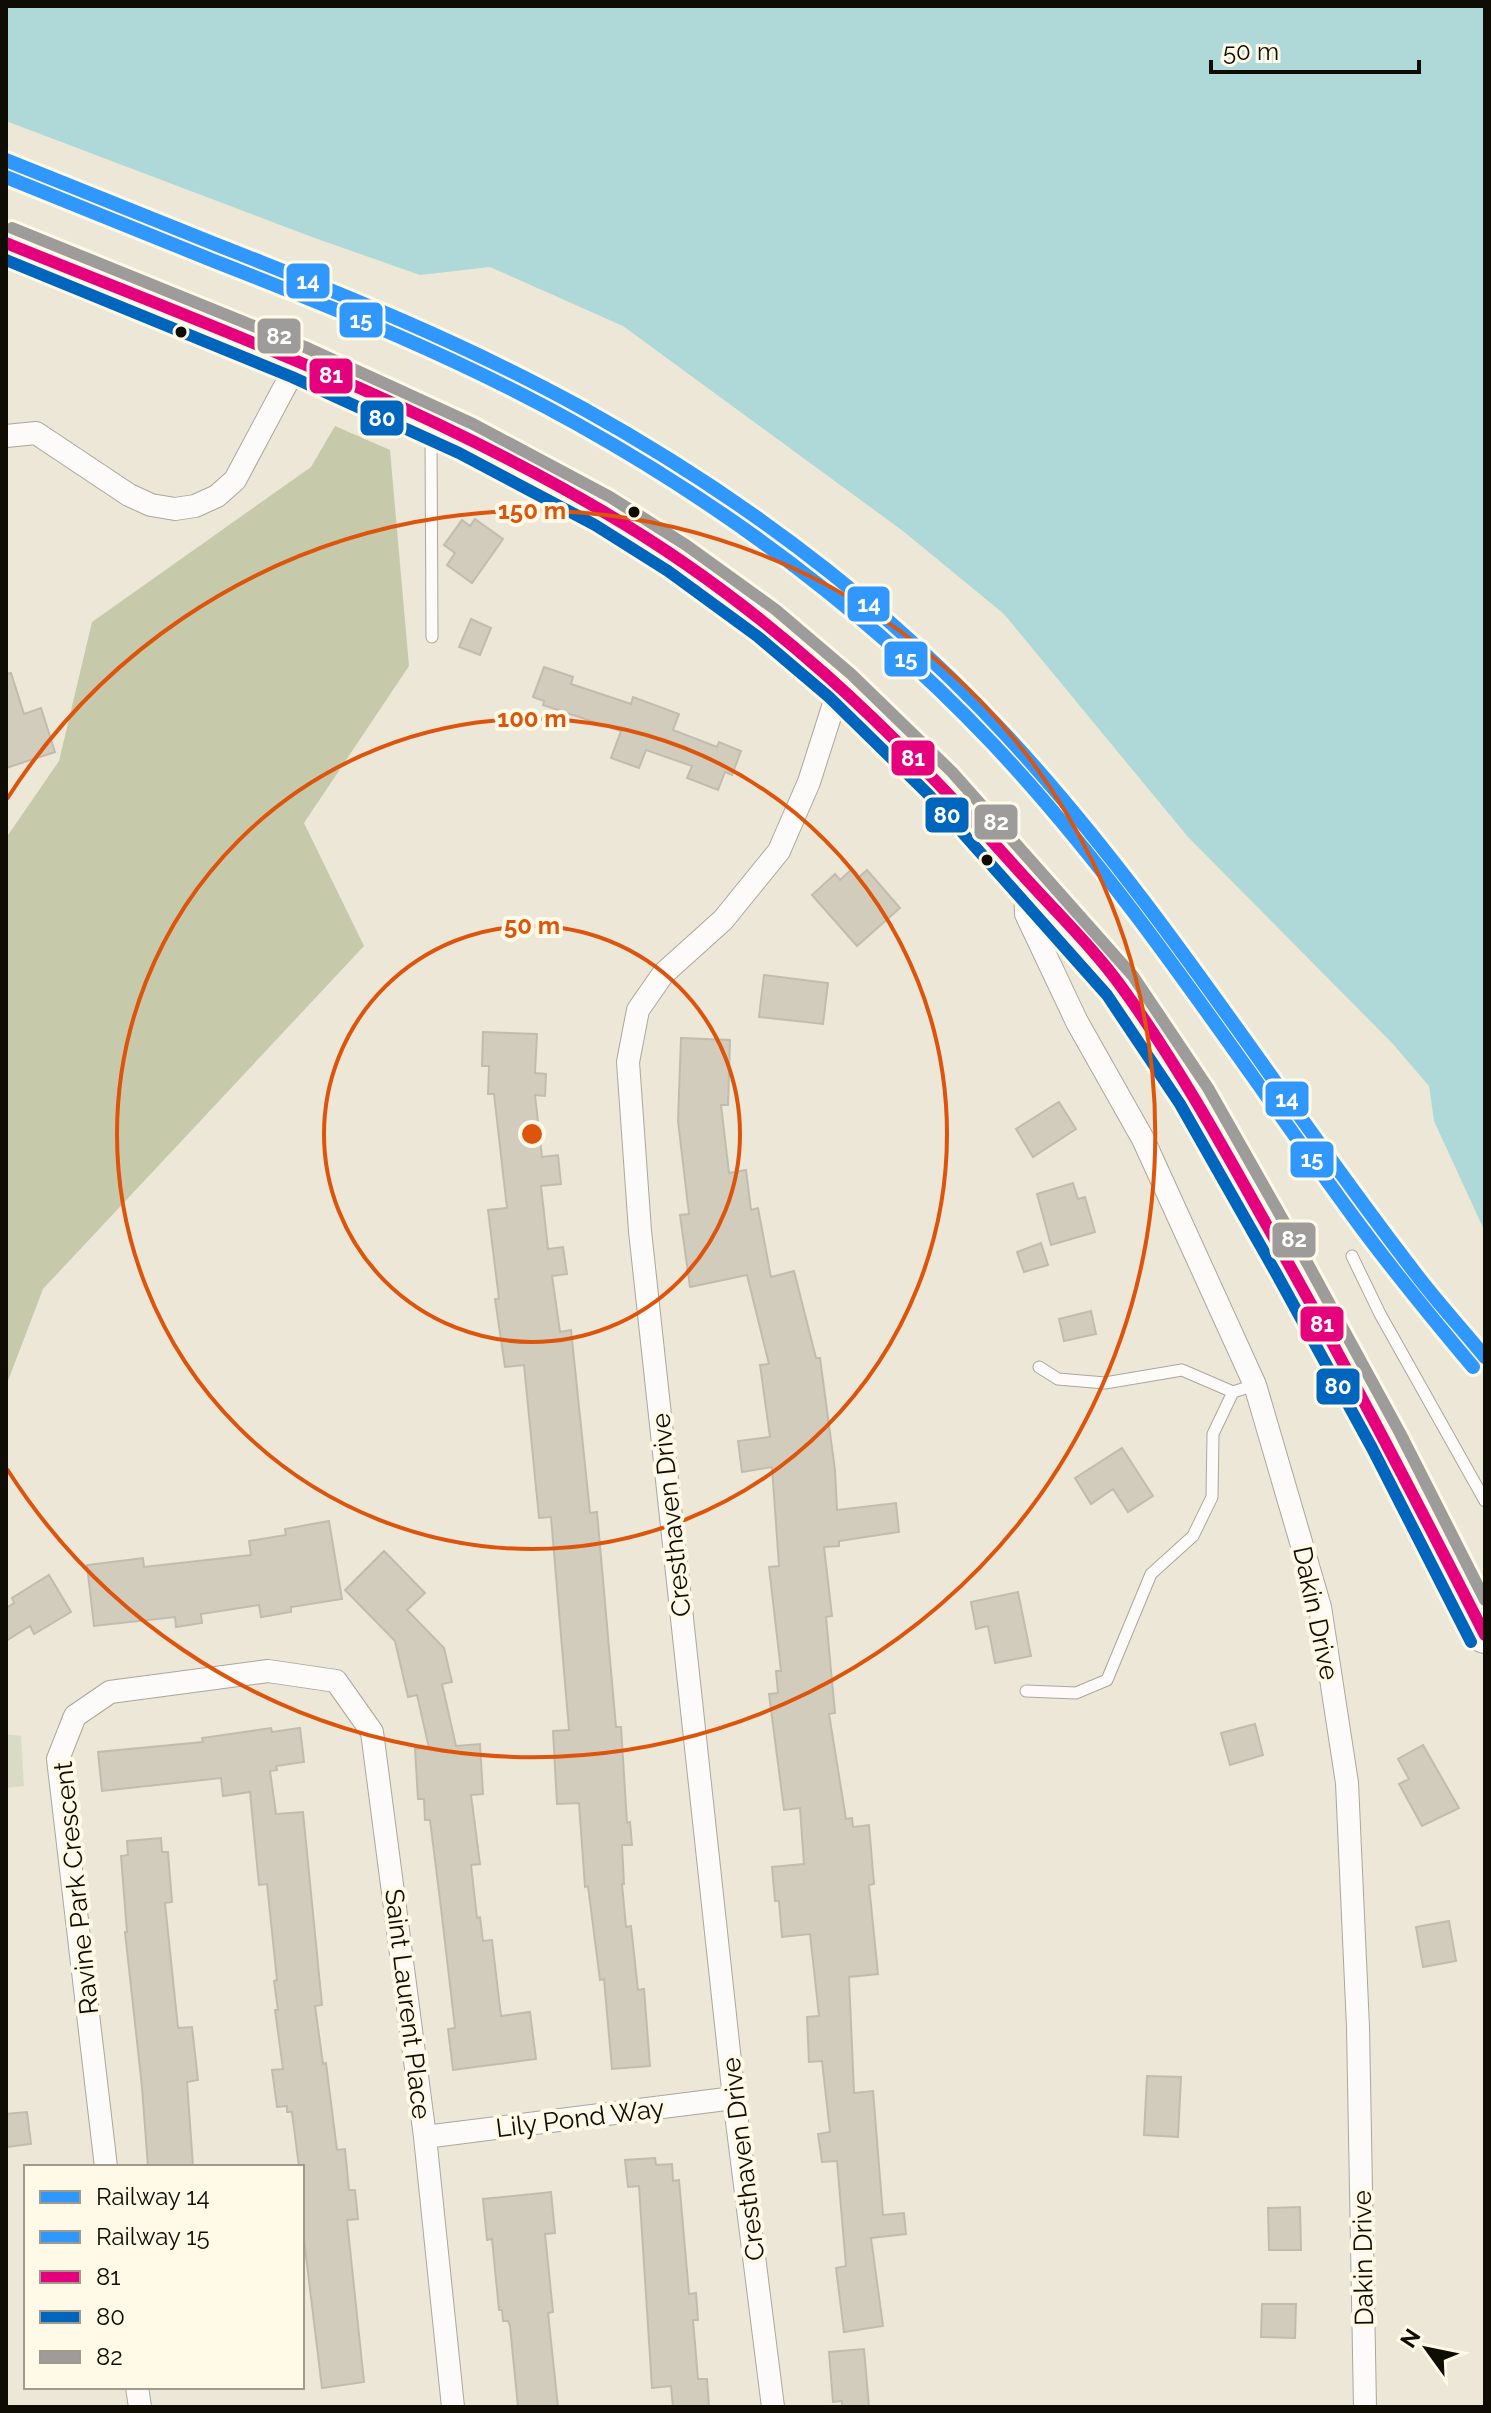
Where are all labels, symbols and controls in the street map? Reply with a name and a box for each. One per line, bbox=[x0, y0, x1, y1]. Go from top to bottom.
scale bar bbox=[1211, 24, 1419, 74]
text: 50 m bbox=[1223, 37, 1279, 66]
line badge: 14 bbox=[285, 262, 331, 300]
text: 14 bbox=[296, 268, 320, 294]
line badge: 15 bbox=[338, 301, 384, 339]
text: 15 bbox=[349, 307, 373, 333]
line badge: 82 bbox=[256, 317, 302, 355]
text: 82 bbox=[266, 323, 292, 349]
unlabelled marker bbox=[173, 324, 189, 340]
line badge: 81 bbox=[308, 357, 354, 395]
text: 81 bbox=[319, 362, 343, 388]
line badge: 80 bbox=[359, 399, 405, 437]
text: 80 bbox=[369, 405, 395, 431]
text: 150 m bbox=[498, 496, 566, 525]
unlabelled marker bbox=[626, 504, 642, 520]
line badge: 14 bbox=[846, 585, 891, 623]
text: 14 bbox=[857, 591, 881, 617]
line badge: 15 bbox=[883, 640, 929, 678]
text: 15 bbox=[894, 646, 918, 672]
text: 100 m bbox=[497, 704, 567, 733]
line badge: 81 bbox=[890, 739, 936, 777]
text: 81 bbox=[901, 745, 925, 771]
line badge: 80 bbox=[924, 796, 970, 834]
text: 80 bbox=[934, 802, 960, 828]
line badge: 82 bbox=[973, 803, 1019, 841]
text: 82 bbox=[983, 809, 1009, 835]
unlabelled marker bbox=[979, 852, 995, 868]
text: 50 m bbox=[504, 911, 560, 940]
line badge: 14 bbox=[1264, 1080, 1310, 1118]
text: 14 bbox=[1275, 1086, 1299, 1112]
centre of rings bbox=[518, 1120, 546, 1148]
line badge: 15 bbox=[1289, 1140, 1335, 1179]
text: 15 bbox=[1300, 1146, 1324, 1172]
line badge: 82 bbox=[1271, 1221, 1317, 1259]
text: 82 bbox=[1281, 1226, 1307, 1252]
line badge: 81 bbox=[1299, 1305, 1345, 1343]
text: 81 bbox=[1310, 1311, 1334, 1337]
line badge: 80 bbox=[1315, 1367, 1361, 1406]
text: 80 bbox=[1325, 1373, 1351, 1399]
street label: Cresthaven Drive bbox=[645, 1412, 697, 1618]
street label: Dakin Drive bbox=[1287, 1543, 1345, 1683]
street label: Ravine Park Crescent bbox=[48, 1760, 104, 2016]
street label: Saint Laurent Place bbox=[379, 1887, 437, 2121]
street label: Cresthaven Drive bbox=[716, 2056, 770, 2262]
street label: Lily Pond Way bbox=[494, 2093, 666, 2143]
legend bbox=[24, 2165, 304, 2389]
text: Railway 14 bbox=[96, 2182, 210, 2211]
street label: Dakin Drive bbox=[1347, 2190, 1379, 2326]
text: Railway 15 bbox=[96, 2222, 210, 2251]
text: 81 bbox=[96, 2262, 121, 2291]
text: 80 bbox=[96, 2302, 125, 2331]
north arrow bbox=[1387, 2309, 1467, 2389]
text: N bbox=[1395, 2324, 1426, 2352]
text: 82 bbox=[96, 2342, 123, 2371]

